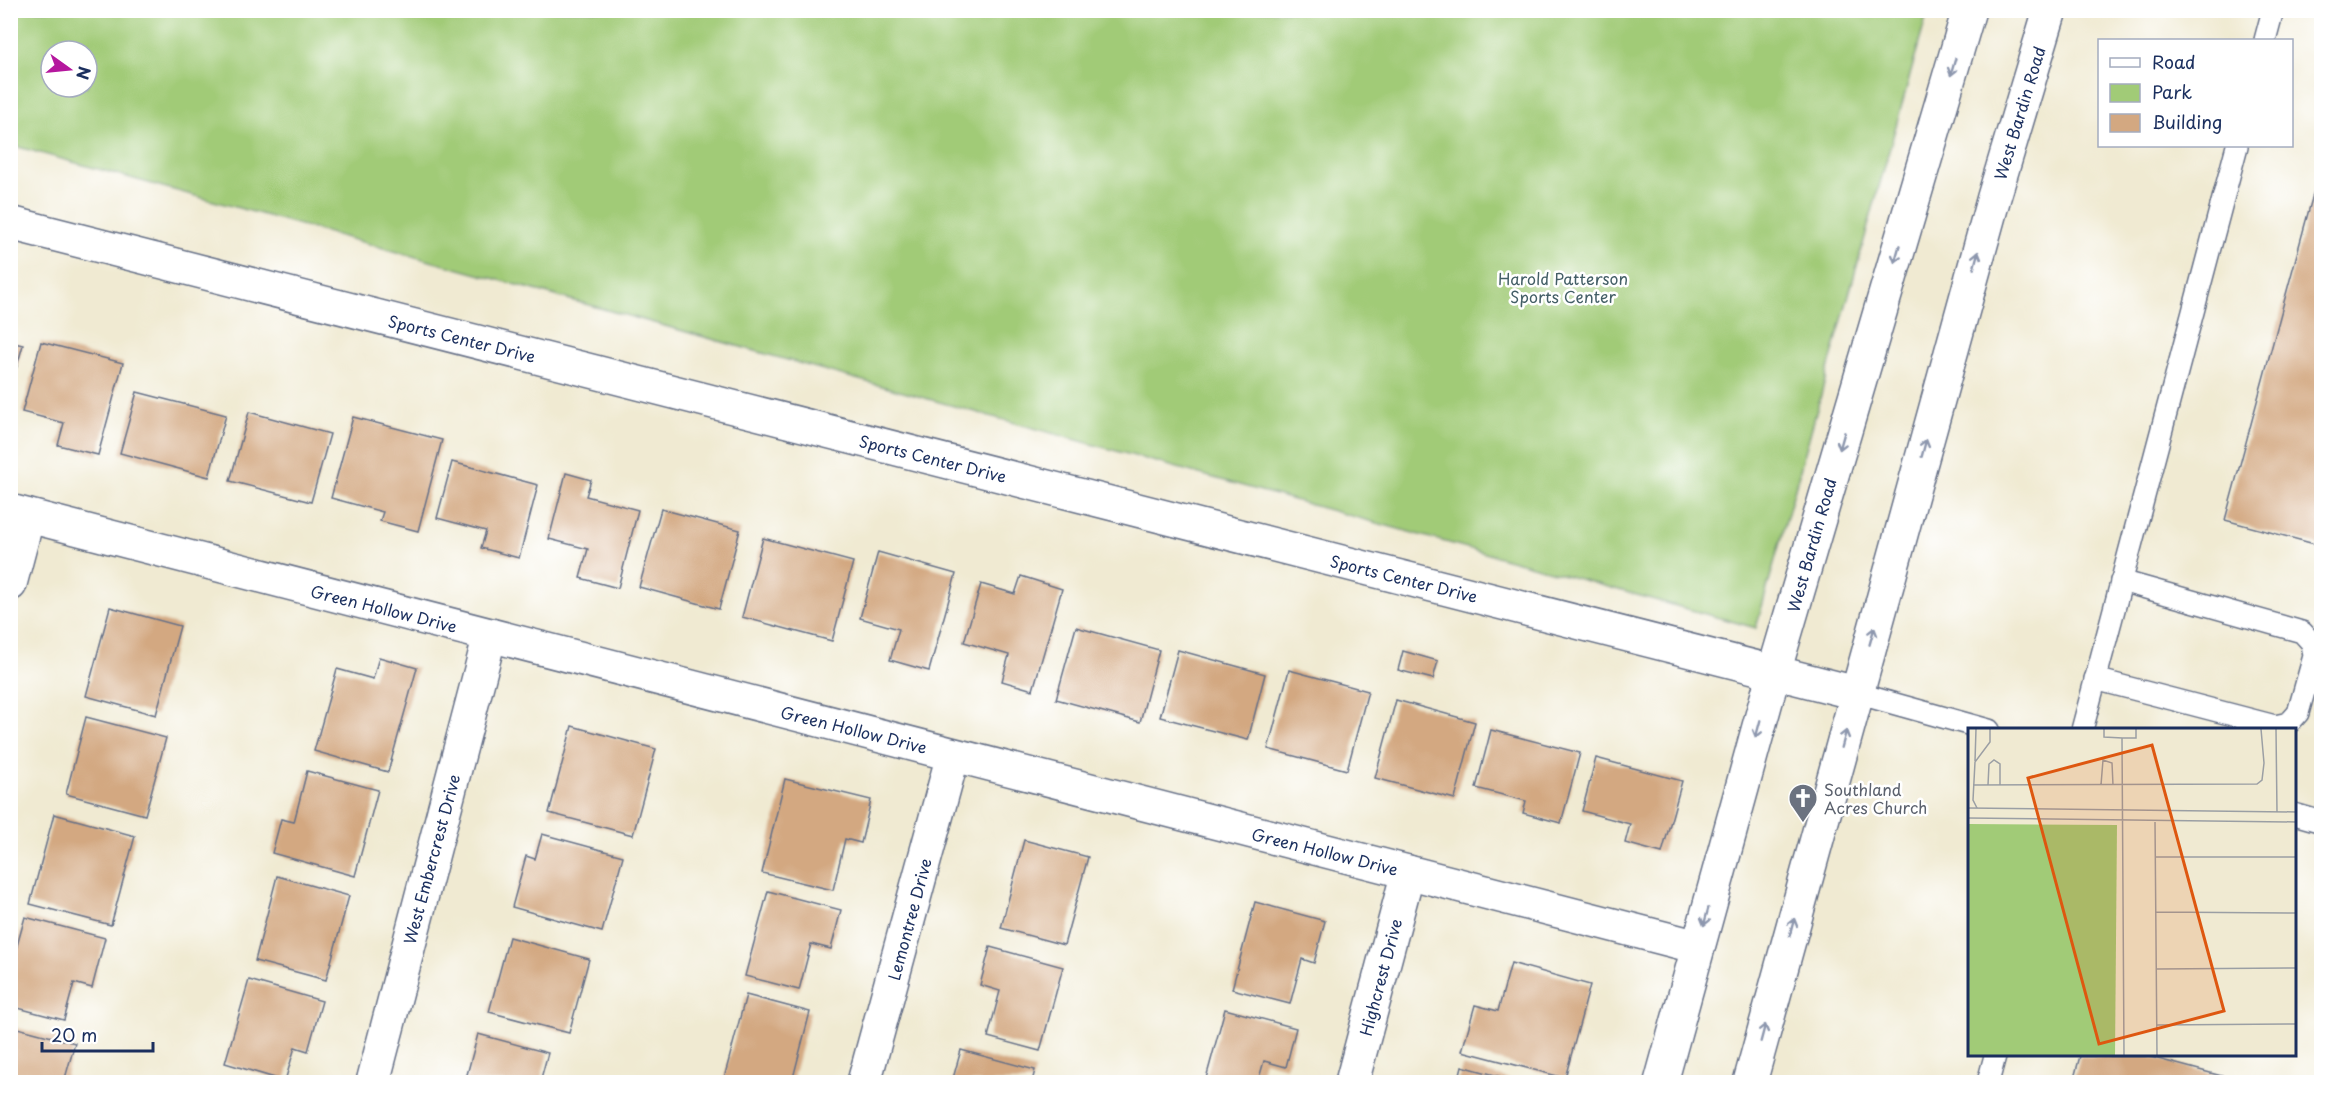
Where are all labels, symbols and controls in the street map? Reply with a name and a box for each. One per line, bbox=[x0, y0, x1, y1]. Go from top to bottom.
north arrow bbox=[39, 39, 99, 99]
legend bbox=[2098, 39, 2293, 147]
street label: West Bardin Road bbox=[1987, 43, 2051, 183]
text: Road bbox=[2152, 48, 2196, 75]
one-way arrow bbox=[1947, 57, 1958, 76]
text: N bbox=[71, 64, 98, 82]
text: Park bbox=[2152, 78, 2192, 105]
text: Building bbox=[2152, 108, 2222, 135]
one-way arrow bbox=[1891, 244, 1902, 263]
one-way arrow bbox=[1971, 251, 1982, 270]
park label: Harold Patterson Sports Center bbox=[1498, 266, 1628, 308]
street label: Sports Center Drive bbox=[386, 308, 538, 368]
street label: Sports Center Drive bbox=[857, 428, 1009, 488]
one-way arrow bbox=[1836, 431, 1847, 450]
one-way arrow bbox=[1919, 439, 1930, 458]
street label: West Bardin Road bbox=[1780, 475, 1842, 615]
street label: Sports Center Drive bbox=[1328, 548, 1480, 608]
street label: Green Hollow Drive bbox=[308, 578, 460, 638]
one-way arrow bbox=[1867, 627, 1878, 646]
street label: Green Hollow Drive bbox=[778, 699, 930, 759]
one-way arrow bbox=[1752, 719, 1764, 738]
inset map bbox=[1968, 728, 2296, 1057]
one-way arrow bbox=[1839, 730, 1850, 749]
street label: West Embercrest Drive bbox=[397, 771, 465, 947]
place label: Southland Acres Church bbox=[1824, 777, 1927, 819]
church icon: Southland Acres Church bbox=[1787, 782, 1819, 824]
street label: Green Hollow Drive bbox=[1249, 821, 1401, 881]
street label: Lemontree Drive bbox=[881, 855, 937, 983]
one-way arrow bbox=[1700, 907, 1712, 926]
street label: Highcrest Drive bbox=[1353, 916, 1407, 1038]
one-way arrow bbox=[1787, 918, 1798, 937]
scale bar bbox=[42, 1015, 153, 1053]
text: 20 m bbox=[51, 1021, 97, 1048]
one-way arrow bbox=[1758, 1024, 1769, 1043]

